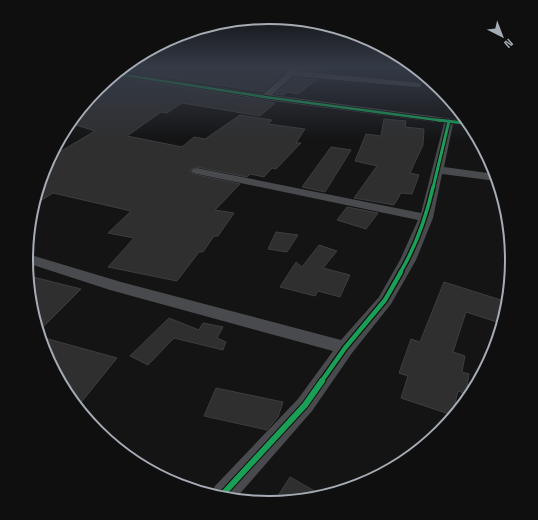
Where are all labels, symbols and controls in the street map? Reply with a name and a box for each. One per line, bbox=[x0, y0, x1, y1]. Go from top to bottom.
north arrow bbox=[482, 16, 522, 56]
text: N bbox=[501, 36, 516, 51]

